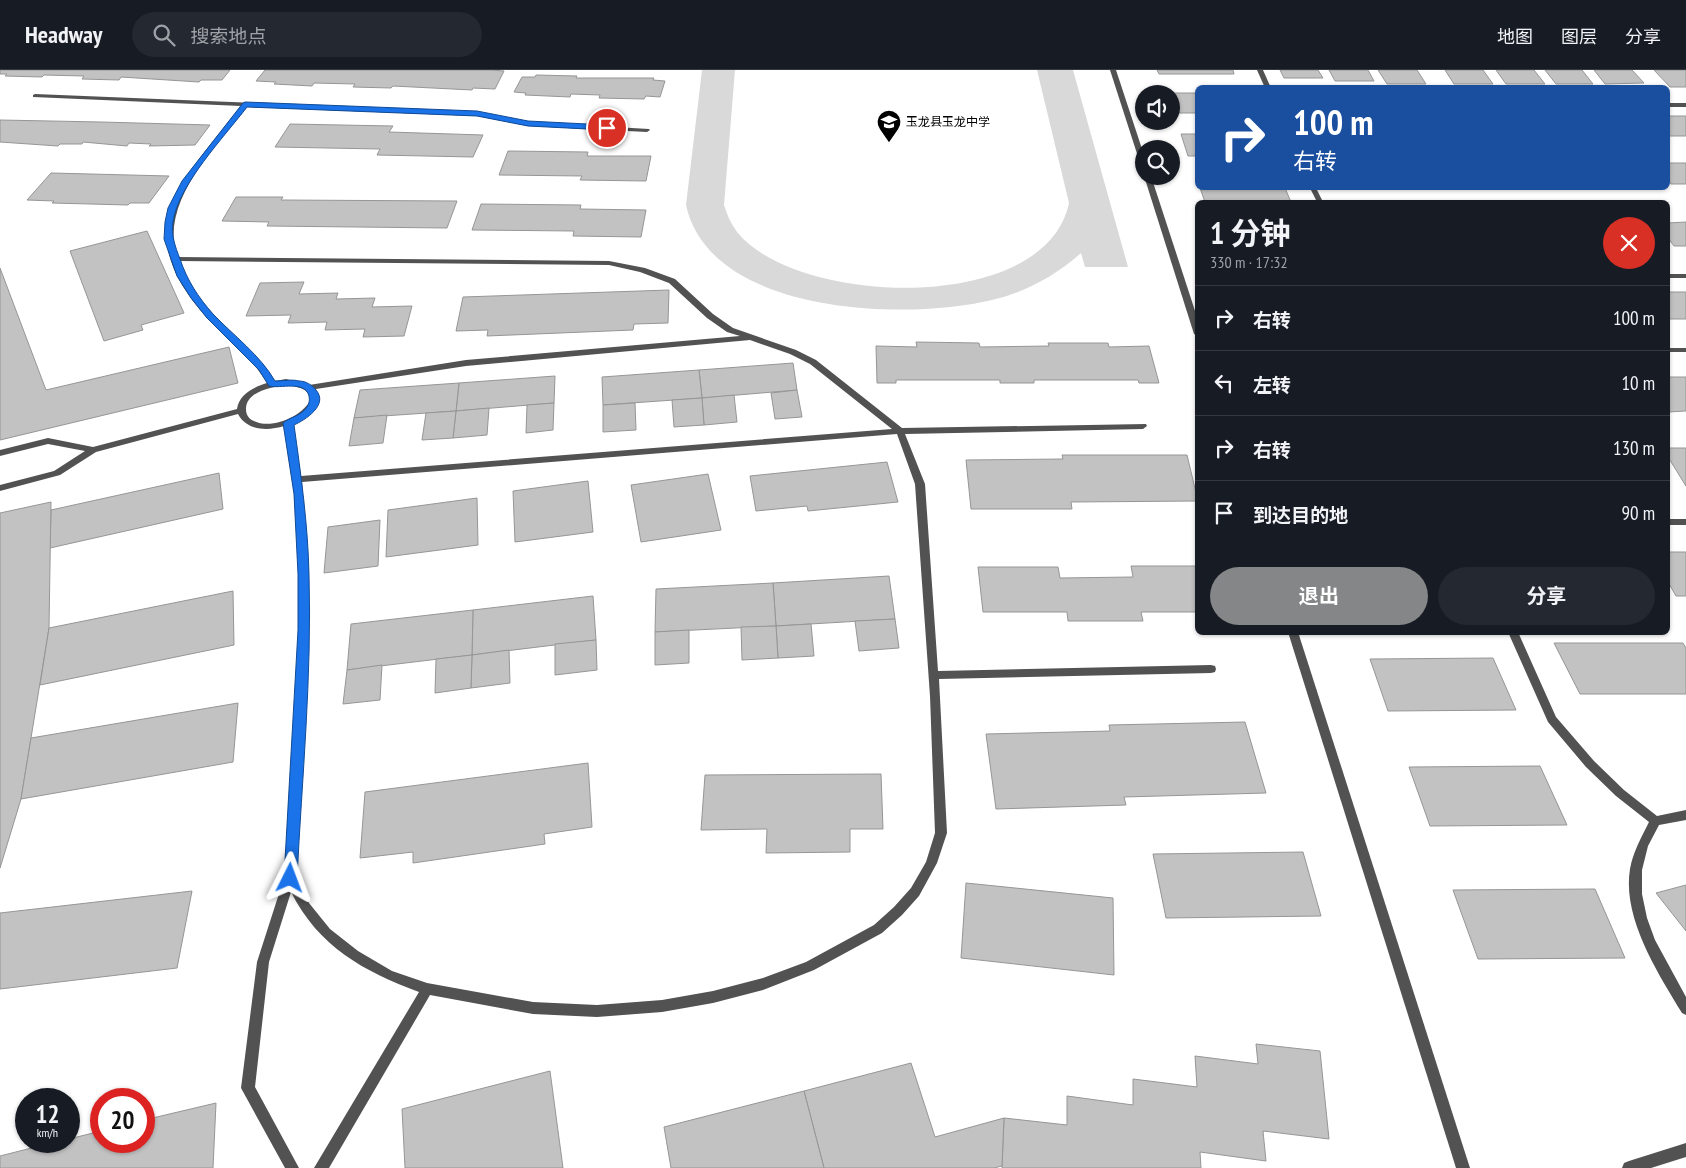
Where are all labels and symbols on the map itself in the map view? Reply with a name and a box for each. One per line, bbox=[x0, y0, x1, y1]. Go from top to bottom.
pin bbox=[586, 107, 628, 149]
school or university icon: 玉龙县玉龙中学 bbox=[876, 109, 902, 143]
place label: 玉龙县玉龙中学 bbox=[906, 114, 990, 129]
position arrow bbox=[263, 851, 315, 903]
speed limit sign: 20 bbox=[90, 1088, 155, 1153]

